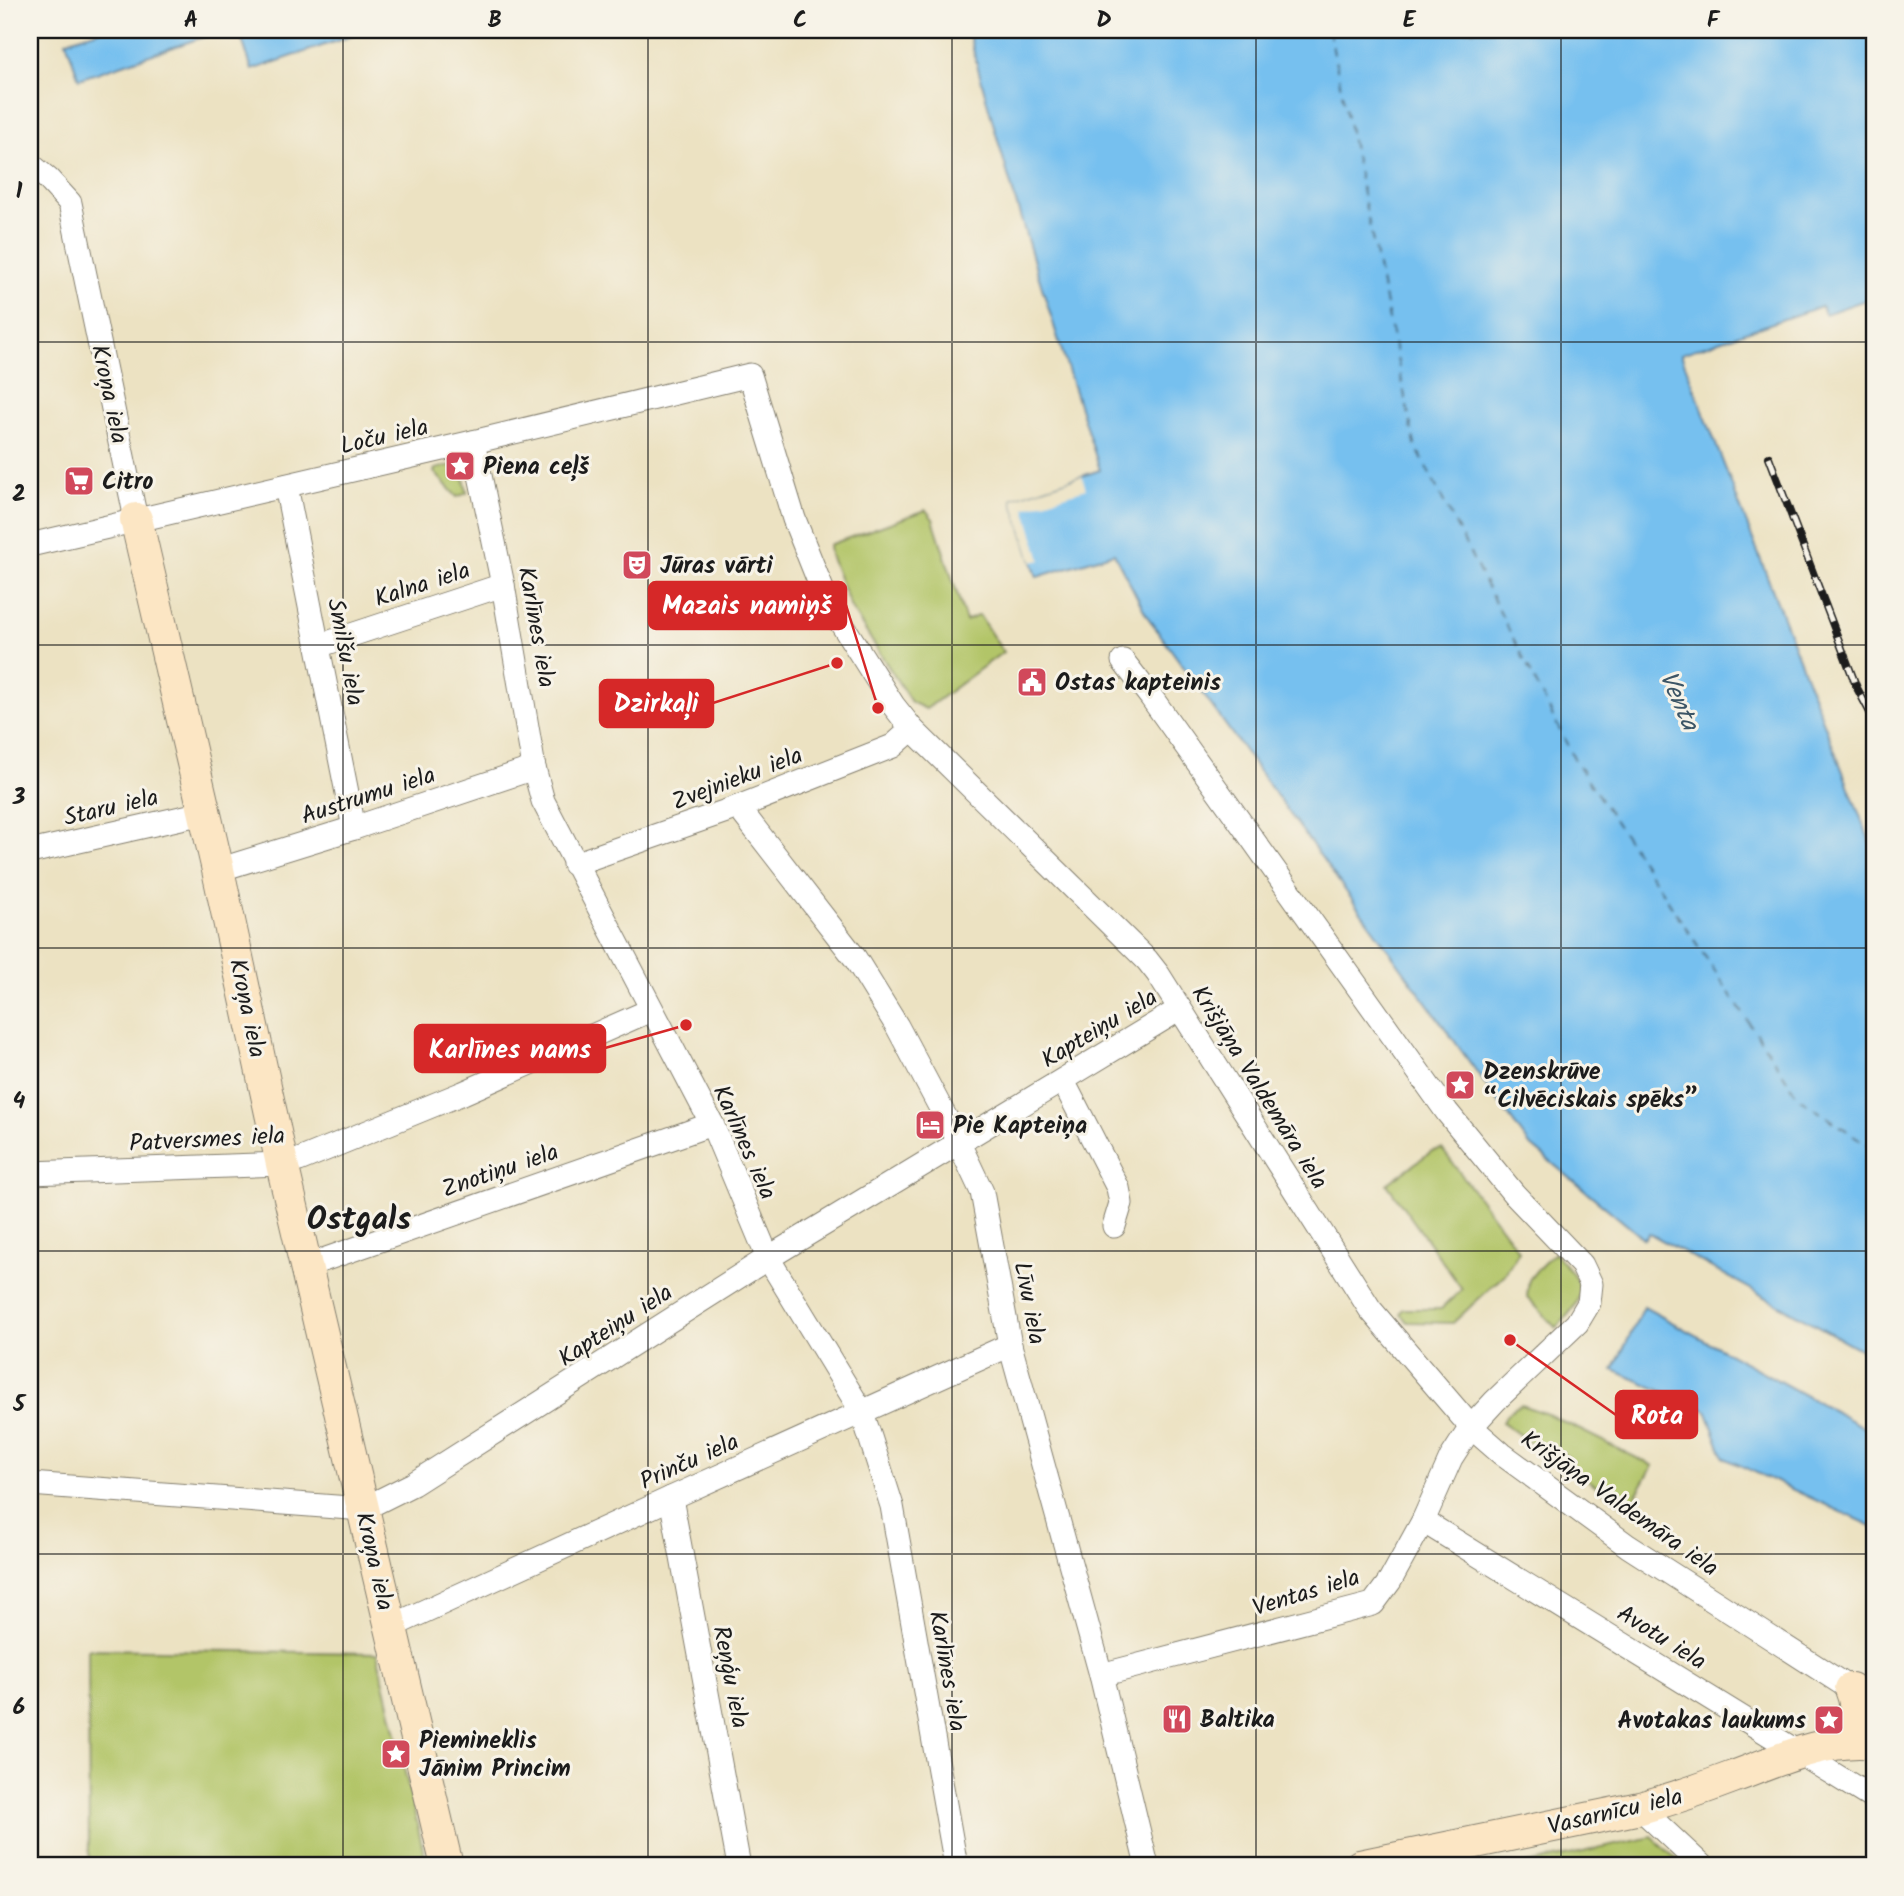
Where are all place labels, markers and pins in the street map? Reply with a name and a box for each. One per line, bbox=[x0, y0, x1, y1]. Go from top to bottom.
place label: Piena ceļš bbox=[483, 448, 589, 487]
place icon: Piena ceļš bbox=[443, 449, 477, 483]
place label: Citro bbox=[102, 463, 154, 502]
supermarket icon: Citro bbox=[62, 464, 96, 498]
place label: Jūras vārti bbox=[660, 547, 774, 586]
theatre icon: Jūras vārti bbox=[620, 548, 654, 582]
callout: Mazais namiņš bbox=[649, 582, 846, 629]
place label: Ostas kapteinis bbox=[1055, 664, 1221, 703]
public building icon: Ostas kapteinis bbox=[1015, 665, 1049, 699]
callout: Dzirkaļi bbox=[600, 680, 713, 727]
callout: Karlīnes nams bbox=[415, 1025, 605, 1072]
place label: Dzenskrūve “Cilvēciskais spēks” bbox=[1483, 1053, 1698, 1120]
place icon: Dzenskrūve “Cilvēciskais spēks” bbox=[1443, 1068, 1477, 1102]
place label: Pie Kapteiņa bbox=[953, 1107, 1087, 1146]
hotel icon: Pie Kapteiņa bbox=[913, 1108, 947, 1142]
callout: Rota bbox=[1616, 1391, 1697, 1438]
place label: Baltika bbox=[1200, 1701, 1275, 1740]
restaurant icon: Baltika bbox=[1160, 1702, 1194, 1736]
place label: Avotakas laukums bbox=[1618, 1702, 1806, 1741]
place icon: Avotakas laukums bbox=[1812, 1703, 1846, 1737]
place label: Piemineklis Jānim Princim bbox=[419, 1722, 571, 1789]
place icon: Piemineklis Jānim Princim bbox=[379, 1737, 413, 1771]

